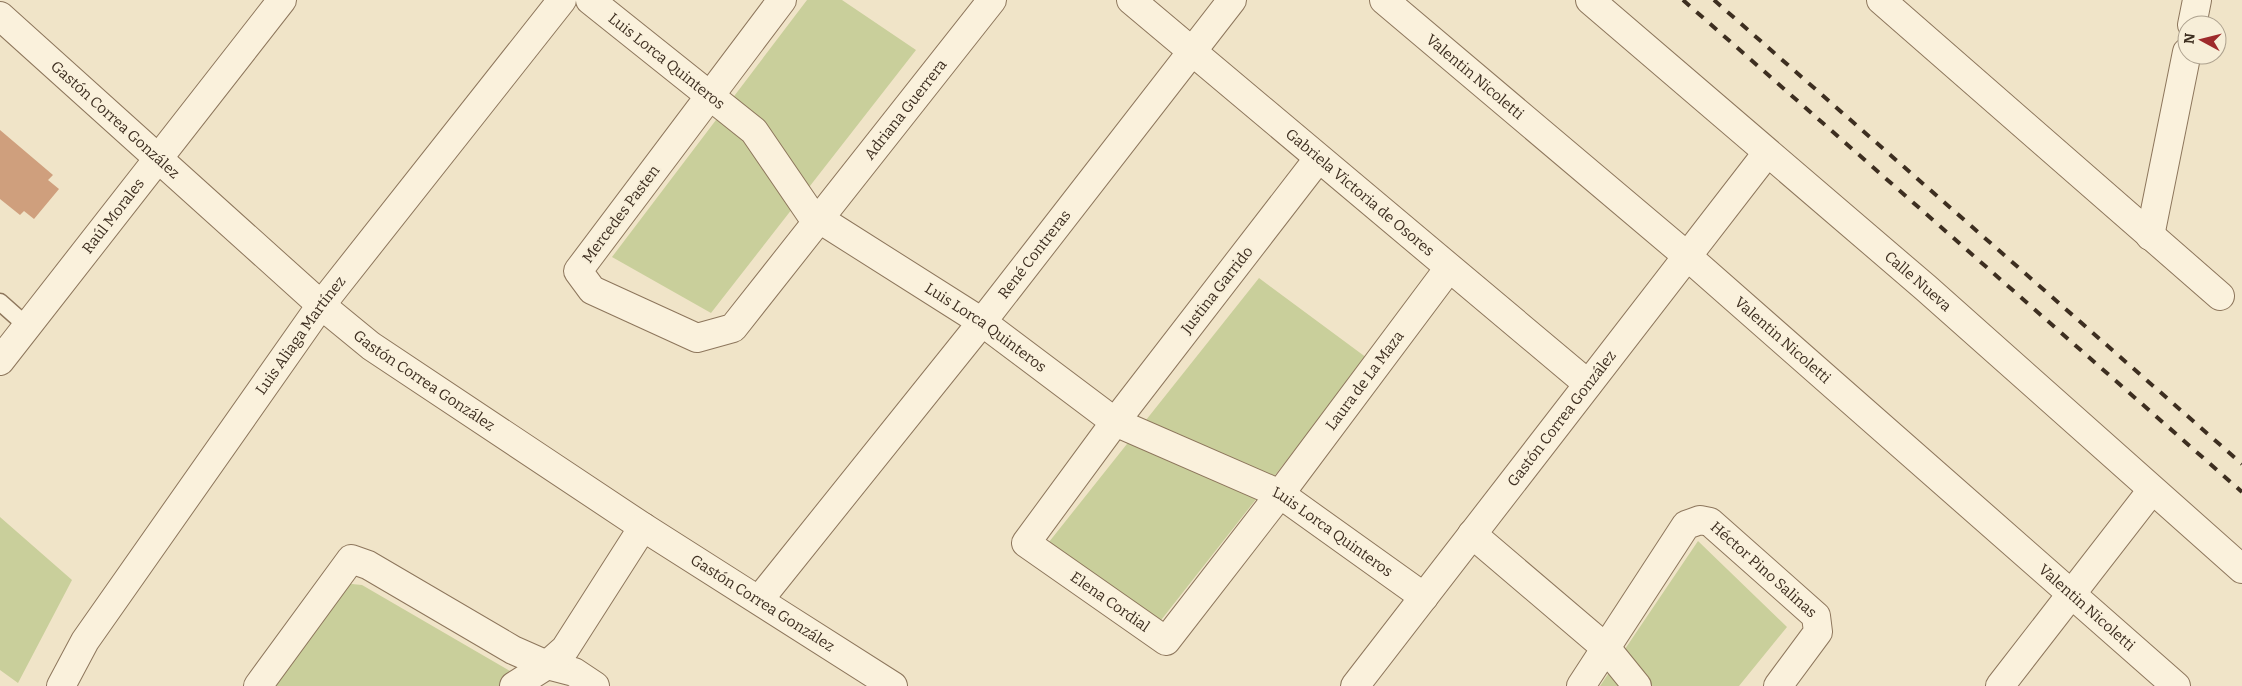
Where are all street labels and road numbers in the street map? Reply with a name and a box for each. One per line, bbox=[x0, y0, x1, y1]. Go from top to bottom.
street label: Luis Lorca Quinteros bbox=[605, 9, 728, 113]
street label: Valentin Nicoletti bbox=[1422, 30, 1528, 123]
street label: Adriana Guerrera bbox=[860, 56, 951, 163]
street label: Gastón Correa González bbox=[47, 57, 183, 182]
street label: Gabriela Victoria de Osores bbox=[1282, 125, 1438, 260]
street label: Mercedes Pasten bbox=[578, 161, 664, 266]
street label: Raúl Morales bbox=[78, 175, 148, 257]
street label: René Contreras bbox=[994, 206, 1075, 302]
street label: Justina Garrido bbox=[1177, 243, 1257, 338]
street label: Calle Nueva bbox=[1881, 247, 1955, 315]
street label: Luis Aliaga Martínez bbox=[252, 273, 349, 398]
street label: Luis Lorca Quinteros bbox=[922, 279, 1050, 376]
street label: Valentin Nicoletti bbox=[1731, 293, 1835, 388]
street label: Gastón Correa González bbox=[350, 326, 498, 435]
street label: Laura de La Maza bbox=[1322, 327, 1408, 434]
street label: Gastón Correa González bbox=[1503, 347, 1620, 490]
street label: Luis Lorca Quinteros bbox=[1270, 483, 1396, 581]
street label: Héctor Pino Salinas bbox=[1707, 518, 1821, 621]
street label: Gastón Correa González bbox=[687, 551, 838, 655]
street label: Valentin Nicoletti bbox=[2035, 560, 2139, 655]
street label: Elena Cordial bbox=[1067, 568, 1153, 636]

